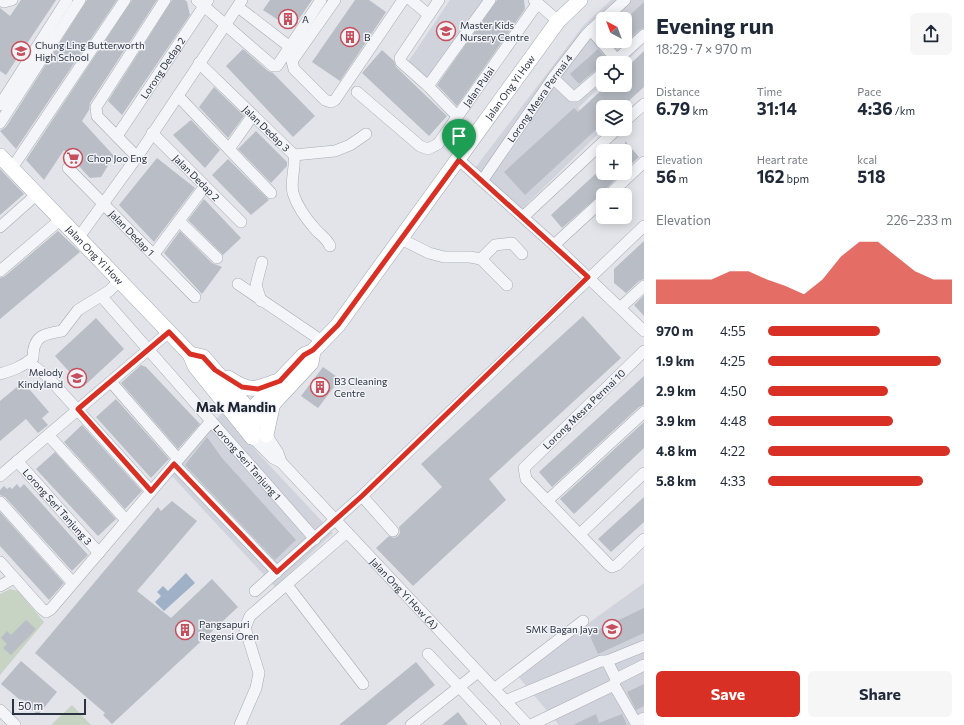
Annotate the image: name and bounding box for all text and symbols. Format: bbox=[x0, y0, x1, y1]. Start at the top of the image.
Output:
building icon: A bbox=[277, 8, 299, 30]
north arrow bbox=[596, 12, 632, 48]
map controls bbox=[596, 12, 632, 224]
text: Evening run bbox=[656, 12, 774, 39]
place label: A bbox=[302, 13, 309, 25]
button: share bbox=[910, 13, 952, 55]
place label: Master Kids Nursery Centre bbox=[460, 19, 529, 43]
school or university icon: Master Kids Nursery Centre bbox=[435, 20, 457, 42]
building icon: B bbox=[339, 26, 361, 48]
place label: B bbox=[364, 31, 371, 43]
street label: Lorong Dedap 2 bbox=[138, 34, 188, 101]
place label: Chung Ling Butterworth High School bbox=[35, 39, 145, 63]
school or university icon: Chung Ling Butterworth High School bbox=[10, 40, 32, 62]
text: 18:29 · 7 × 970 m bbox=[656, 41, 752, 57]
street label: Lorong Mesra Permai 4 bbox=[505, 52, 575, 144]
street label: Jalan Ong Yi How bbox=[482, 53, 537, 122]
button: locate bbox=[596, 56, 632, 92]
street label: Jalan Pulai bbox=[460, 64, 497, 109]
text: Distance bbox=[656, 85, 700, 98]
text: Time bbox=[757, 85, 782, 98]
text: Pace bbox=[857, 85, 881, 98]
text: 6.79 bbox=[656, 98, 690, 119]
text: 31:14 bbox=[757, 98, 797, 119]
text: 4:36 bbox=[857, 98, 893, 119]
button: layers bbox=[596, 100, 632, 136]
street label: Jalan Dedap 3 bbox=[241, 103, 293, 154]
text: km bbox=[690, 104, 708, 117]
text: /km bbox=[893, 104, 915, 117]
pin bbox=[442, 119, 476, 160]
icon: arrive bbox=[448, 125, 470, 147]
button: + bbox=[596, 144, 632, 180]
supermarket icon: Chop Joo Eng bbox=[62, 147, 84, 169]
place label: Chop Joo Eng bbox=[87, 152, 148, 164]
street label: Jalan Dedap 2 bbox=[171, 152, 223, 204]
text: Elevation bbox=[656, 153, 702, 166]
text: Heart rate bbox=[757, 153, 808, 166]
text: kcal bbox=[857, 153, 877, 166]
text: 56 bbox=[656, 166, 676, 187]
text: 162 bbox=[757, 166, 784, 187]
text: 518 bbox=[857, 166, 885, 187]
text: m bbox=[676, 172, 688, 185]
text: bpm bbox=[784, 172, 809, 185]
button: − bbox=[596, 188, 632, 224]
street label: Jalan Dedap 1 bbox=[107, 207, 157, 258]
text: Elevation bbox=[656, 212, 711, 228]
text: 226–233 m bbox=[886, 212, 952, 228]
street label: Jalan Ong Yi How bbox=[64, 223, 126, 287]
text: 970 m bbox=[656, 323, 693, 339]
text: 4:55 bbox=[720, 323, 746, 339]
text: 1.9 km bbox=[656, 353, 694, 369]
text: 4:25 bbox=[720, 353, 746, 369]
place label: Melody Kindyland bbox=[18, 366, 63, 390]
school or university icon: Melody Kindyland bbox=[66, 367, 88, 389]
street label: Lorong Mesra Permai 10 bbox=[540, 367, 628, 451]
place label: B3 Cleaning Centre bbox=[334, 375, 388, 399]
building icon: B3 Cleaning Centre bbox=[309, 376, 331, 398]
text: 2.9 km bbox=[656, 383, 696, 399]
text: 4:50 bbox=[720, 383, 747, 399]
district label: Mak Mandin bbox=[196, 398, 276, 415]
text: 3.9 km bbox=[656, 413, 696, 429]
text: 4:48 bbox=[720, 413, 747, 429]
street label: Lorong Seri Tanjung 1 bbox=[211, 422, 284, 502]
text: 4.8 km bbox=[656, 443, 697, 459]
text: 4:22 bbox=[720, 443, 745, 459]
street label: Lorong Seri Tanjung 3 bbox=[21, 466, 95, 547]
text: 5.8 km bbox=[656, 473, 696, 489]
text: 4:33 bbox=[720, 473, 746, 489]
street label: Jalan Ong Yi How (A) bbox=[368, 555, 441, 632]
place label: Pangsapuri Regensi Oren bbox=[199, 618, 259, 642]
school or university icon: SMK Bagan Jaya bbox=[601, 618, 623, 640]
building icon: Pangsapuri Regensi Oren bbox=[174, 619, 196, 641]
place label: SMK Bagan Jaya bbox=[526, 623, 598, 635]
button: Save bbox=[656, 671, 800, 717]
button: Share bbox=[808, 671, 952, 717]
scale bar bbox=[12, 697, 86, 716]
text: 50 m bbox=[18, 699, 43, 712]

